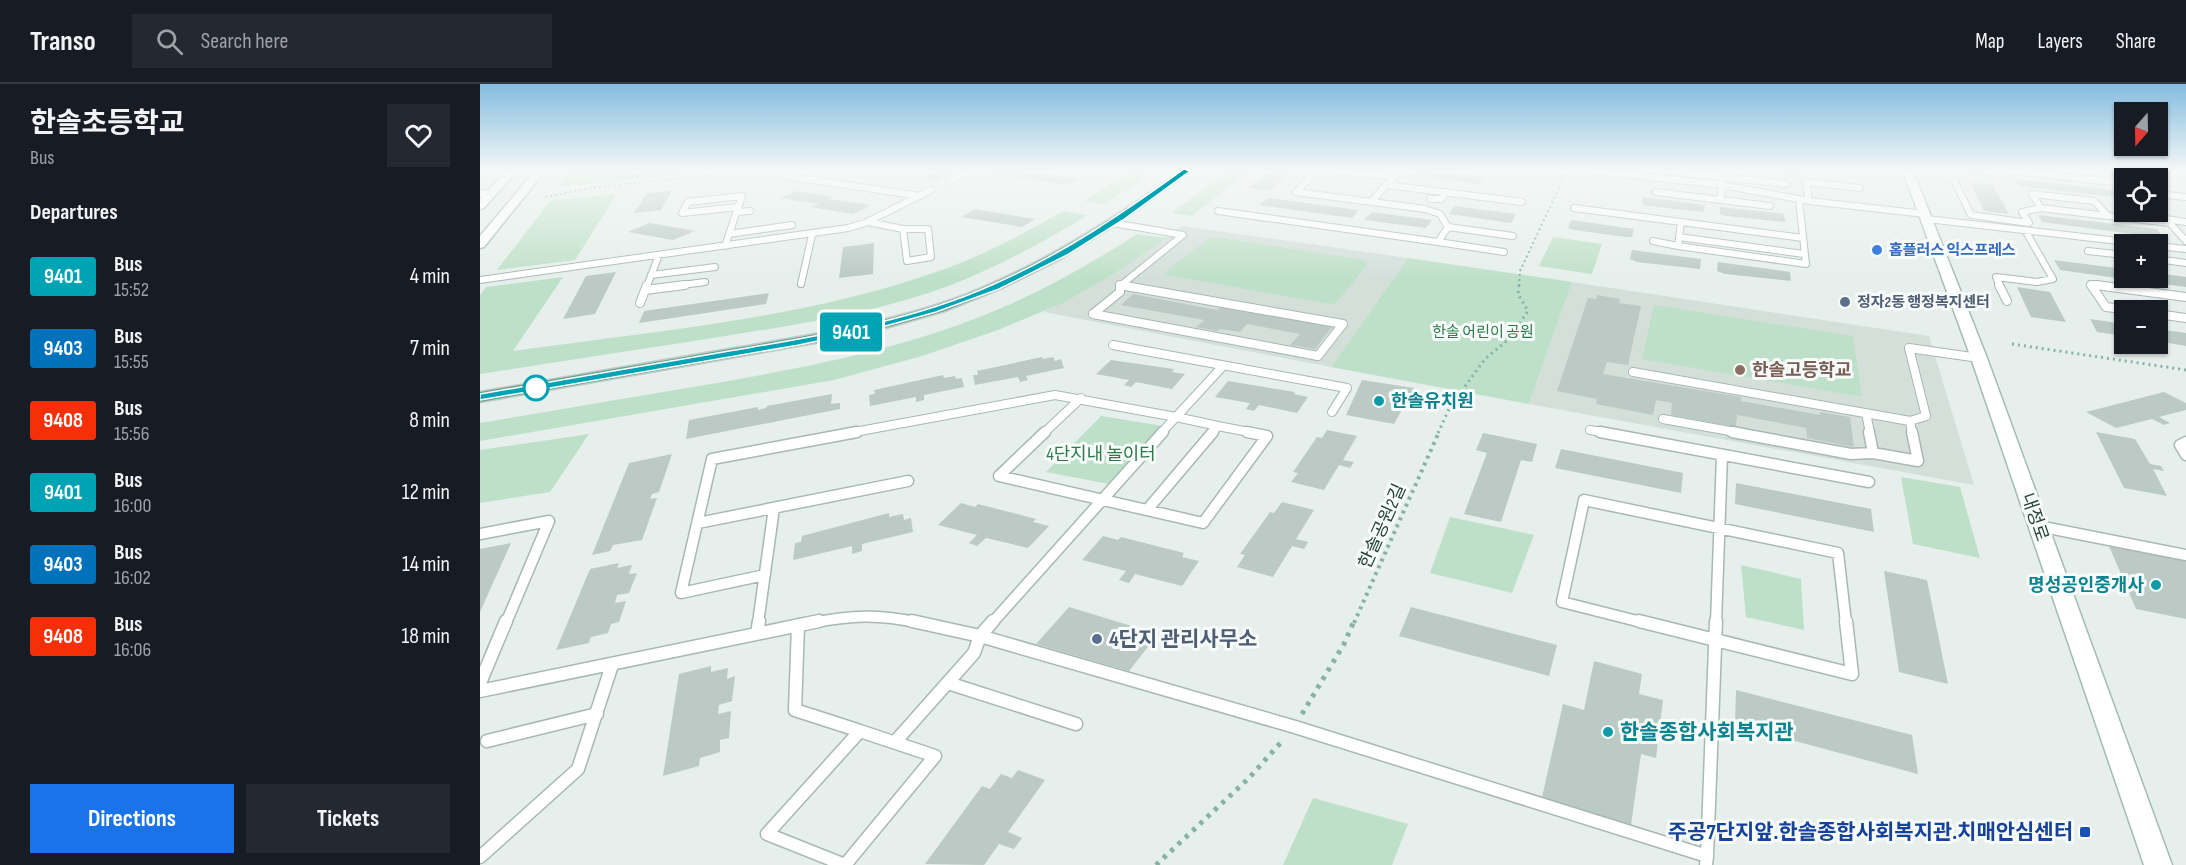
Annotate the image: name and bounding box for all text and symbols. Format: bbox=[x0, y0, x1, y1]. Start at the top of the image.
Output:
search box bbox=[132, 14, 552, 68]
text: Transo bbox=[30, 25, 96, 58]
icon: search bbox=[153, 25, 186, 58]
text: Search here bbox=[201, 28, 288, 55]
text: Map bbox=[1975, 29, 2004, 54]
text: Layers bbox=[2037, 29, 2083, 54]
text: Share bbox=[2116, 29, 2156, 54]
north arrow bbox=[2114, 102, 2168, 156]
map controls bbox=[2114, 102, 2168, 354]
button: heart bbox=[387, 104, 450, 167]
text: 한솔초등학교 bbox=[30, 107, 185, 140]
text: Bus bbox=[30, 146, 54, 170]
button: locate bbox=[2114, 168, 2168, 222]
text: Departures bbox=[30, 199, 118, 226]
button: + bbox=[2114, 234, 2168, 288]
place label: 홈플러스 익스프레스 bbox=[1889, 241, 2016, 260]
marker: 홈플러스 익스프레스 bbox=[1870, 243, 1884, 257]
text: Bus bbox=[114, 251, 143, 278]
text: 4 min bbox=[410, 263, 450, 290]
text: 9401 bbox=[44, 264, 82, 289]
text: 15:52 bbox=[114, 278, 149, 302]
place label: 정자2동 행정복지센터 bbox=[1857, 293, 1990, 312]
marker: 정자2동 행정복지센터 bbox=[1838, 295, 1852, 309]
button: − bbox=[2114, 300, 2168, 354]
line badge: 9401 bbox=[809, 312, 893, 352]
text: 9401 bbox=[832, 320, 870, 345]
text: Bus bbox=[114, 323, 143, 350]
park label: 한솔 어린이 공원 bbox=[1432, 323, 1534, 342]
text: 7 min bbox=[410, 335, 450, 362]
text: 9403 bbox=[43, 336, 83, 361]
text: 15:55 bbox=[114, 350, 149, 374]
place label: 한솔고등학교 bbox=[1752, 360, 1851, 381]
marker: 한솔고등학교 bbox=[1733, 363, 1747, 377]
unlabelled marker bbox=[523, 375, 549, 401]
place label: 한솔유치원 bbox=[1391, 391, 1474, 412]
marker: 한솔유치원 bbox=[1372, 394, 1386, 408]
text: Bus bbox=[114, 395, 143, 422]
text: 8 min bbox=[409, 407, 450, 434]
text: 9408 bbox=[43, 408, 83, 433]
text: 15:56 bbox=[114, 422, 150, 446]
park label: 4단지내 놀이터 bbox=[1046, 444, 1156, 465]
text: Bus bbox=[114, 467, 143, 494]
text: 12 min bbox=[402, 479, 450, 506]
text: 9401 bbox=[44, 480, 82, 505]
street label: 한솔공원2길 bbox=[1355, 481, 1410, 572]
street label: 내정로 bbox=[2017, 490, 2053, 544]
text: 16:00 bbox=[114, 494, 151, 518]
text: Bus bbox=[114, 539, 143, 566]
text: 14 min bbox=[402, 551, 450, 578]
text: 9403 bbox=[43, 552, 83, 577]
text: 16:02 bbox=[114, 566, 151, 590]
place label: 명성공인중개사 bbox=[2028, 575, 2144, 596]
marker: 명성공인중개사 bbox=[2149, 578, 2163, 592]
text: Bus bbox=[114, 611, 143, 638]
text: 18 min bbox=[402, 623, 450, 650]
text: 9408 bbox=[43, 624, 83, 649]
place label: 4단지 관리사무소 bbox=[1109, 627, 1257, 652]
marker: 4단지 관리사무소 bbox=[1090, 632, 1104, 646]
text: 16:06 bbox=[114, 638, 151, 662]
place label: 한솔종합사회복지관 bbox=[1620, 720, 1794, 745]
marker: 한솔종합사회복지관 bbox=[1601, 725, 1615, 739]
button: Directions bbox=[30, 784, 234, 853]
button: Tickets bbox=[246, 784, 450, 853]
place label: 주공7단지앞.한솔종합사회복지관.치매안심센터 bbox=[1668, 820, 2073, 845]
marker: 주공7단지앞.한솔종합사회복지관.치매안심센터 bbox=[2078, 825, 2092, 839]

